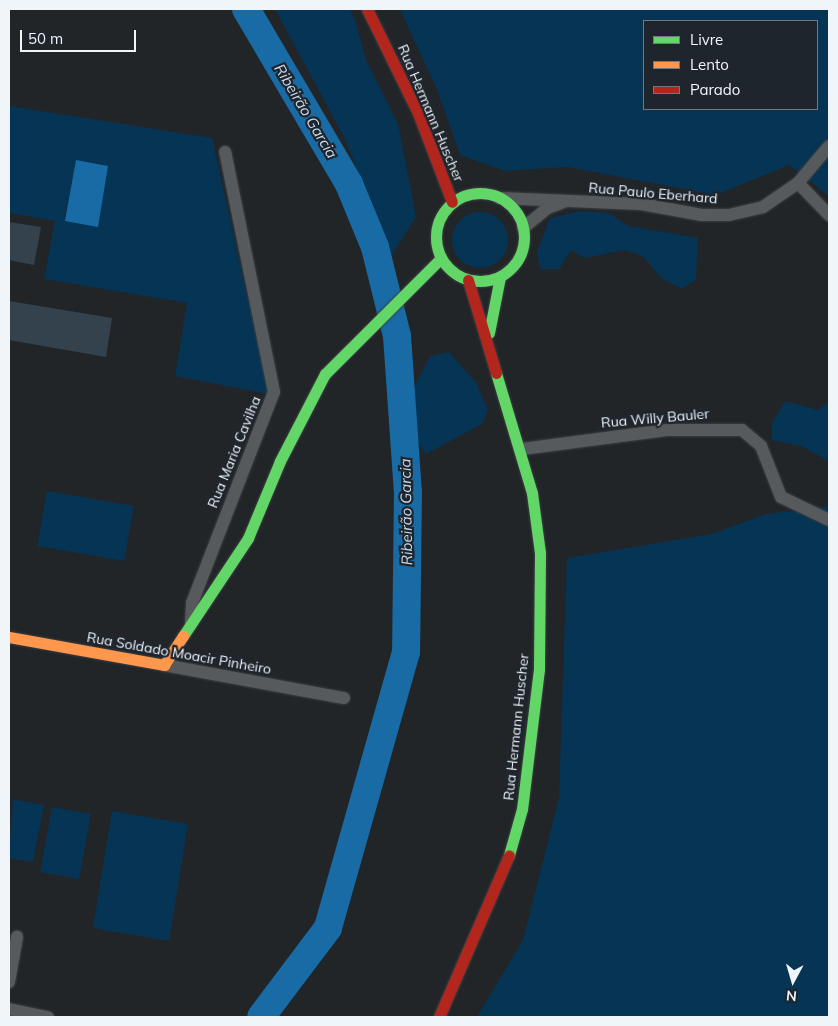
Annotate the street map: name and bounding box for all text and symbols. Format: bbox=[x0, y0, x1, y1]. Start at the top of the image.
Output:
scale bar bbox=[22, 20, 139, 52]
legend bbox=[643, 20, 818, 110]
text: 50 m bbox=[28, 29, 63, 48]
text: Livre bbox=[690, 30, 723, 49]
street label: Rua Hermann Huscher bbox=[394, 42, 468, 184]
text: Lento bbox=[690, 55, 729, 74]
water label: Ribeirão Garcia bbox=[271, 61, 341, 161]
text: Parado bbox=[690, 80, 740, 99]
street label: Rua Paulo Eberhard bbox=[588, 179, 718, 207]
street label: Rua Maria Cavilha bbox=[204, 394, 264, 510]
street label: Rua Willy Bauler bbox=[600, 405, 710, 431]
water label: Ribeirão Garcia bbox=[396, 458, 416, 566]
street label: Rua Soldado Moacir Pinheiro bbox=[86, 628, 272, 678]
street label: Rua Hermann Huscher bbox=[500, 653, 532, 801]
north arrow bbox=[768, 956, 818, 1006]
text: N bbox=[785, 986, 798, 1005]

